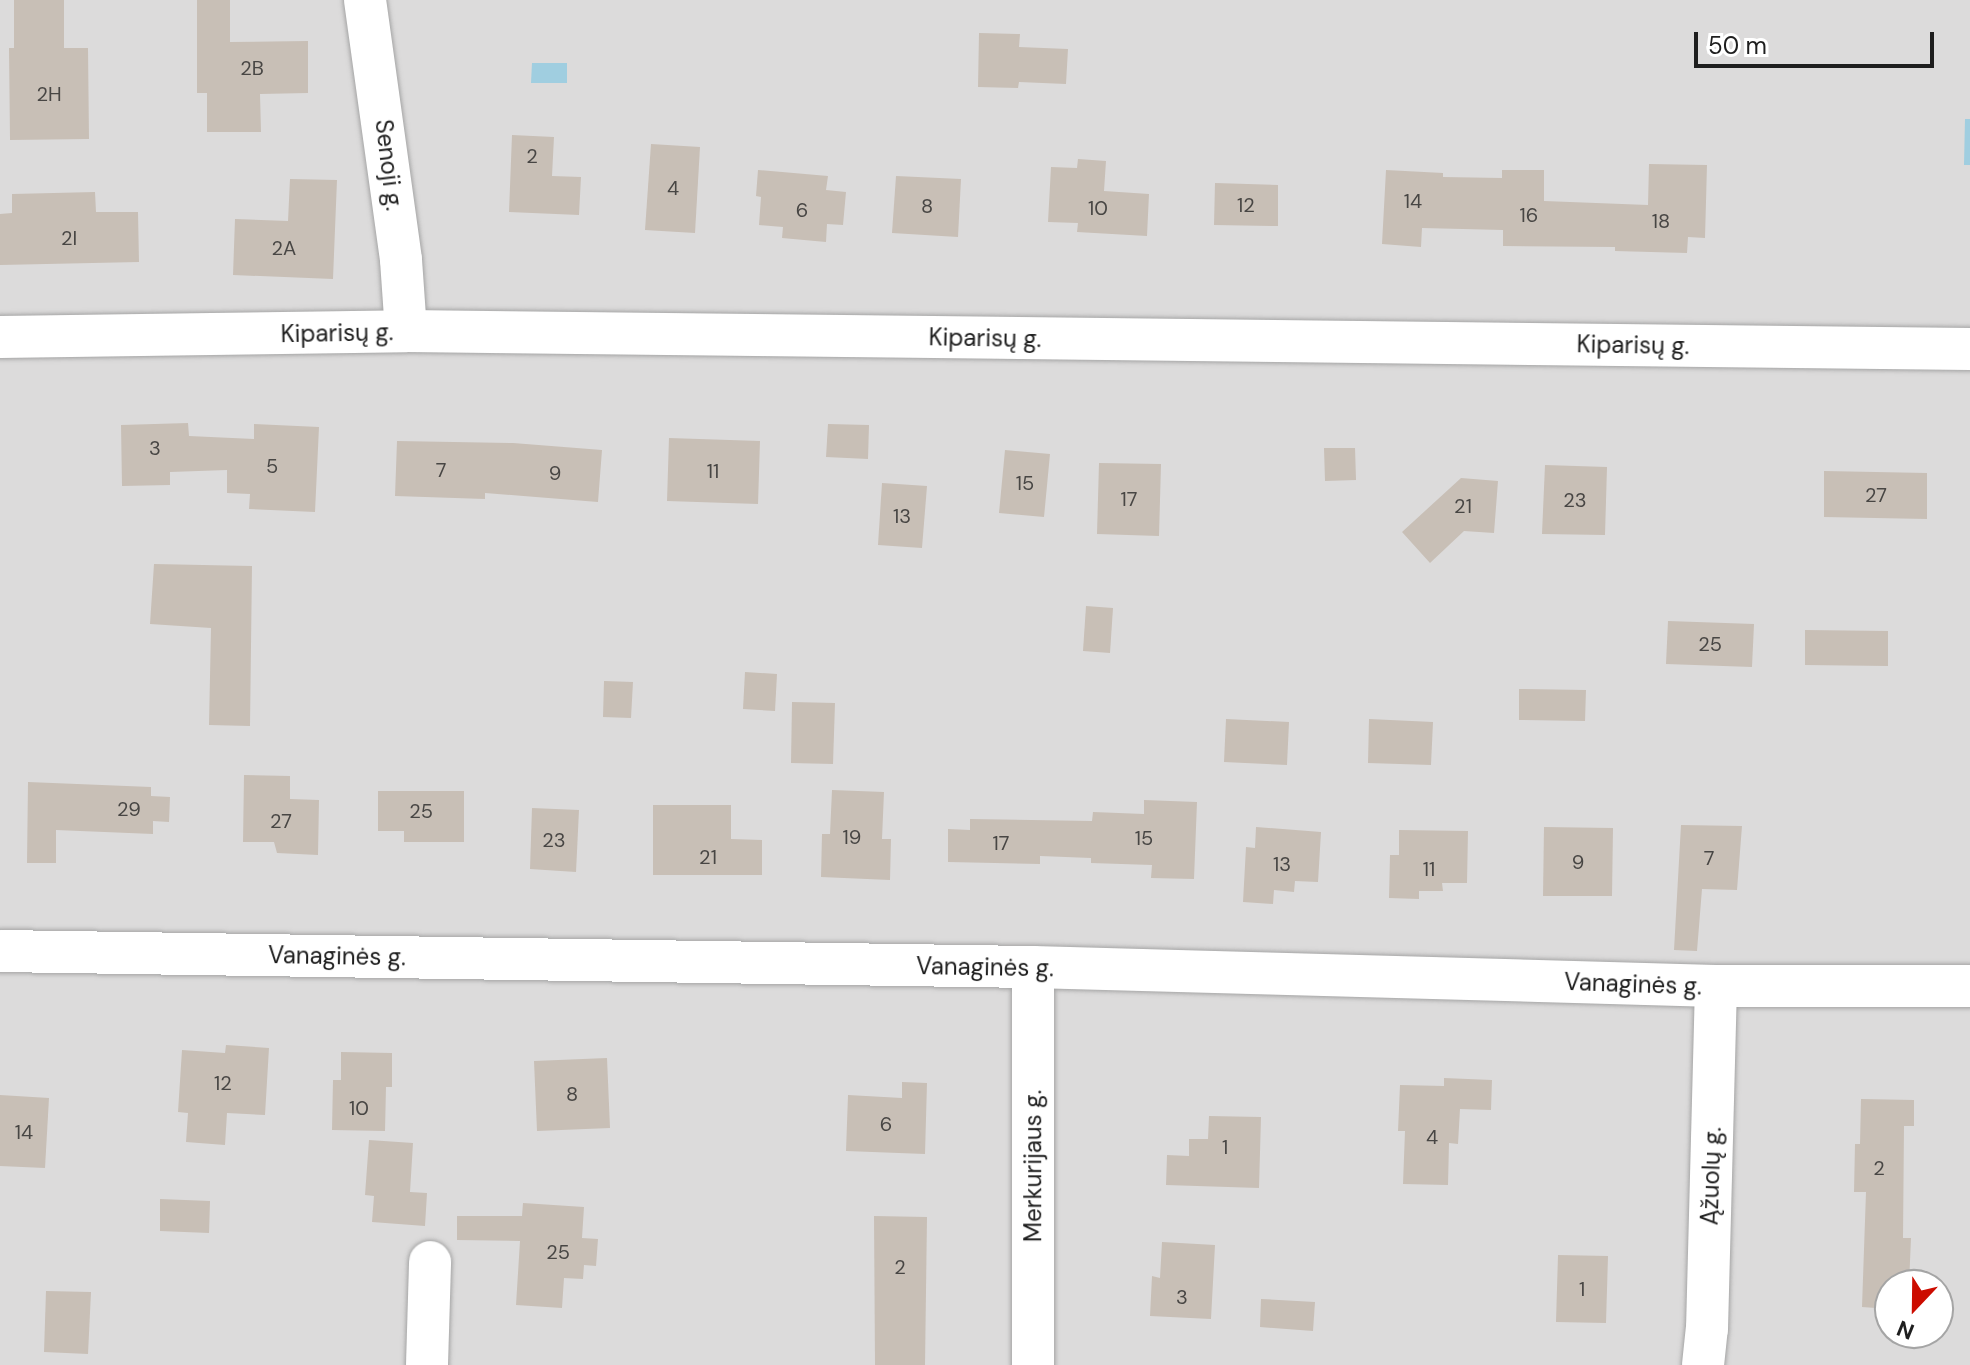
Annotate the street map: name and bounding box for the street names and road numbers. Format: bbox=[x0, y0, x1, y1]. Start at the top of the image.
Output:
street label: Senoji g. bbox=[369, 118, 409, 212]
street label: Kiparisų g. bbox=[280, 318, 394, 348]
street label: Kiparisų g. bbox=[928, 323, 1042, 353]
street label: Kiparisų g. bbox=[1576, 330, 1690, 360]
street label: Vanaginės g. bbox=[268, 940, 406, 972]
street label: Vanaginės g. bbox=[916, 951, 1054, 983]
street label: Vanaginės g. bbox=[1564, 967, 1702, 1001]
street label: Merkurijaus g. bbox=[1019, 1090, 1047, 1242]
street label: Ąžuolų g. bbox=[1695, 1126, 1727, 1226]

